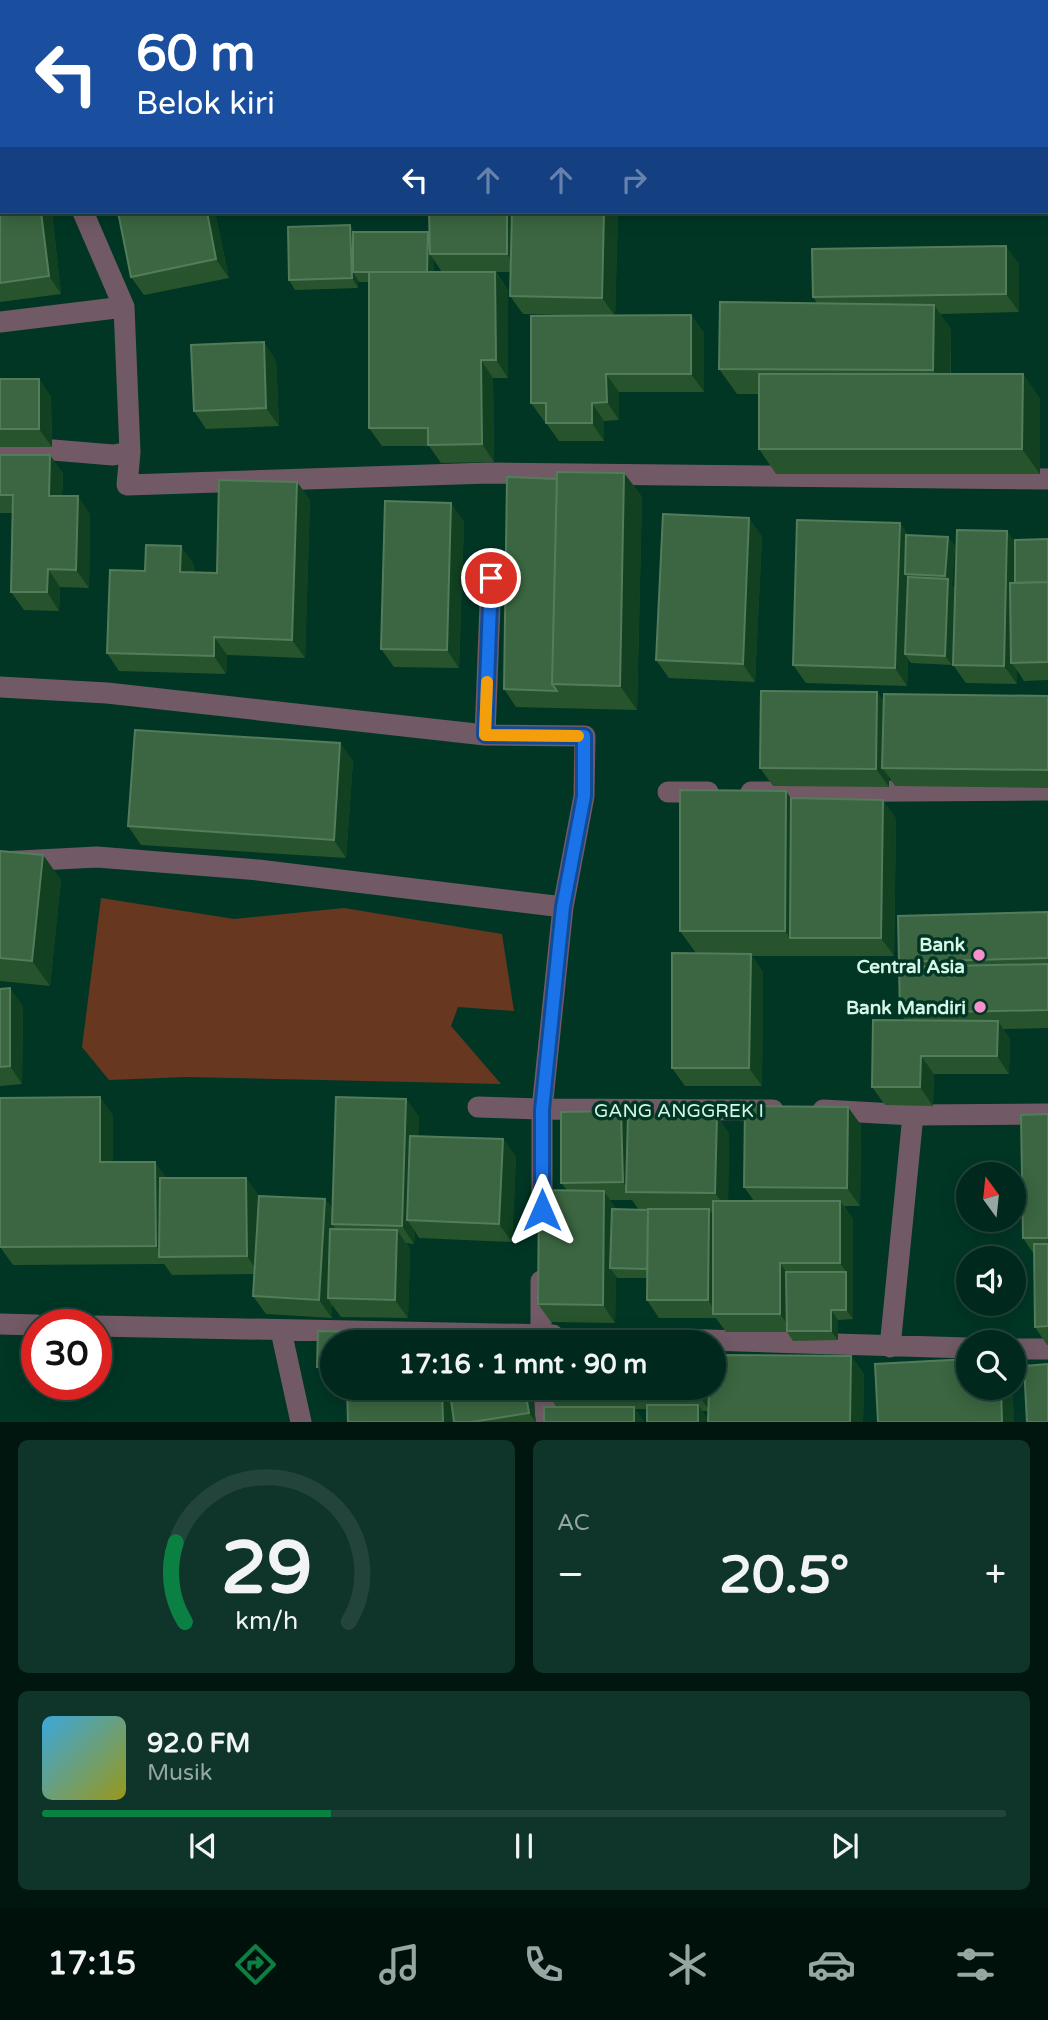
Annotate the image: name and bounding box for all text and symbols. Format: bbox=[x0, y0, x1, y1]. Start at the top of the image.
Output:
text: 60 m bbox=[136, 25, 255, 84]
icon: left bbox=[21, 28, 112, 119]
text: Belok kiri bbox=[136, 85, 275, 123]
icon: left bbox=[396, 161, 434, 199]
icon: ahead bbox=[469, 161, 507, 199]
icon: ahead bbox=[542, 161, 580, 199]
icon: right bbox=[615, 161, 653, 199]
pin bbox=[461, 548, 521, 608]
icon: arrive bbox=[472, 559, 510, 597]
place label: Bank Central Asia bbox=[856, 934, 966, 978]
marker: Bank Central Asia bbox=[971, 947, 987, 963]
place label: Bank Mandiri bbox=[846, 997, 966, 1019]
marker: Bank Mandiri bbox=[972, 999, 988, 1015]
street label: GANG ANGGREK I bbox=[594, 1100, 764, 1122]
north arrow bbox=[956, 1162, 1026, 1232]
map controls bbox=[956, 1162, 1026, 1400]
position arrow bbox=[505, 1173, 579, 1247]
button: sound bbox=[956, 1246, 1026, 1316]
speed limit sign: 30 bbox=[21, 1309, 112, 1400]
button: search bbox=[956, 1330, 1026, 1400]
text: 17:16 · 1 mnt · 90 m bbox=[399, 1349, 647, 1380]
text: AC bbox=[557, 1509, 590, 1537]
text: 29 bbox=[221, 1526, 312, 1614]
text: 20.5° bbox=[719, 1544, 849, 1607]
text: − bbox=[557, 1552, 584, 1598]
text: + bbox=[985, 1552, 1006, 1598]
text: km/h bbox=[235, 1606, 298, 1636]
text: 92.0 FM bbox=[147, 1728, 250, 1759]
text: Musik bbox=[147, 1759, 212, 1787]
icon: previous bbox=[184, 1827, 222, 1865]
icon: pause bbox=[505, 1827, 543, 1865]
icon: next bbox=[826, 1827, 864, 1865]
icon: directions bbox=[231, 1940, 280, 1989]
icon: music bbox=[375, 1940, 424, 1989]
icon: phone bbox=[519, 1940, 568, 1989]
icon: climate bbox=[663, 1940, 712, 1989]
icon: car bbox=[807, 1940, 856, 1989]
icon: filters bbox=[951, 1940, 1000, 1989]
text: 17:15 bbox=[48, 1945, 136, 1983]

